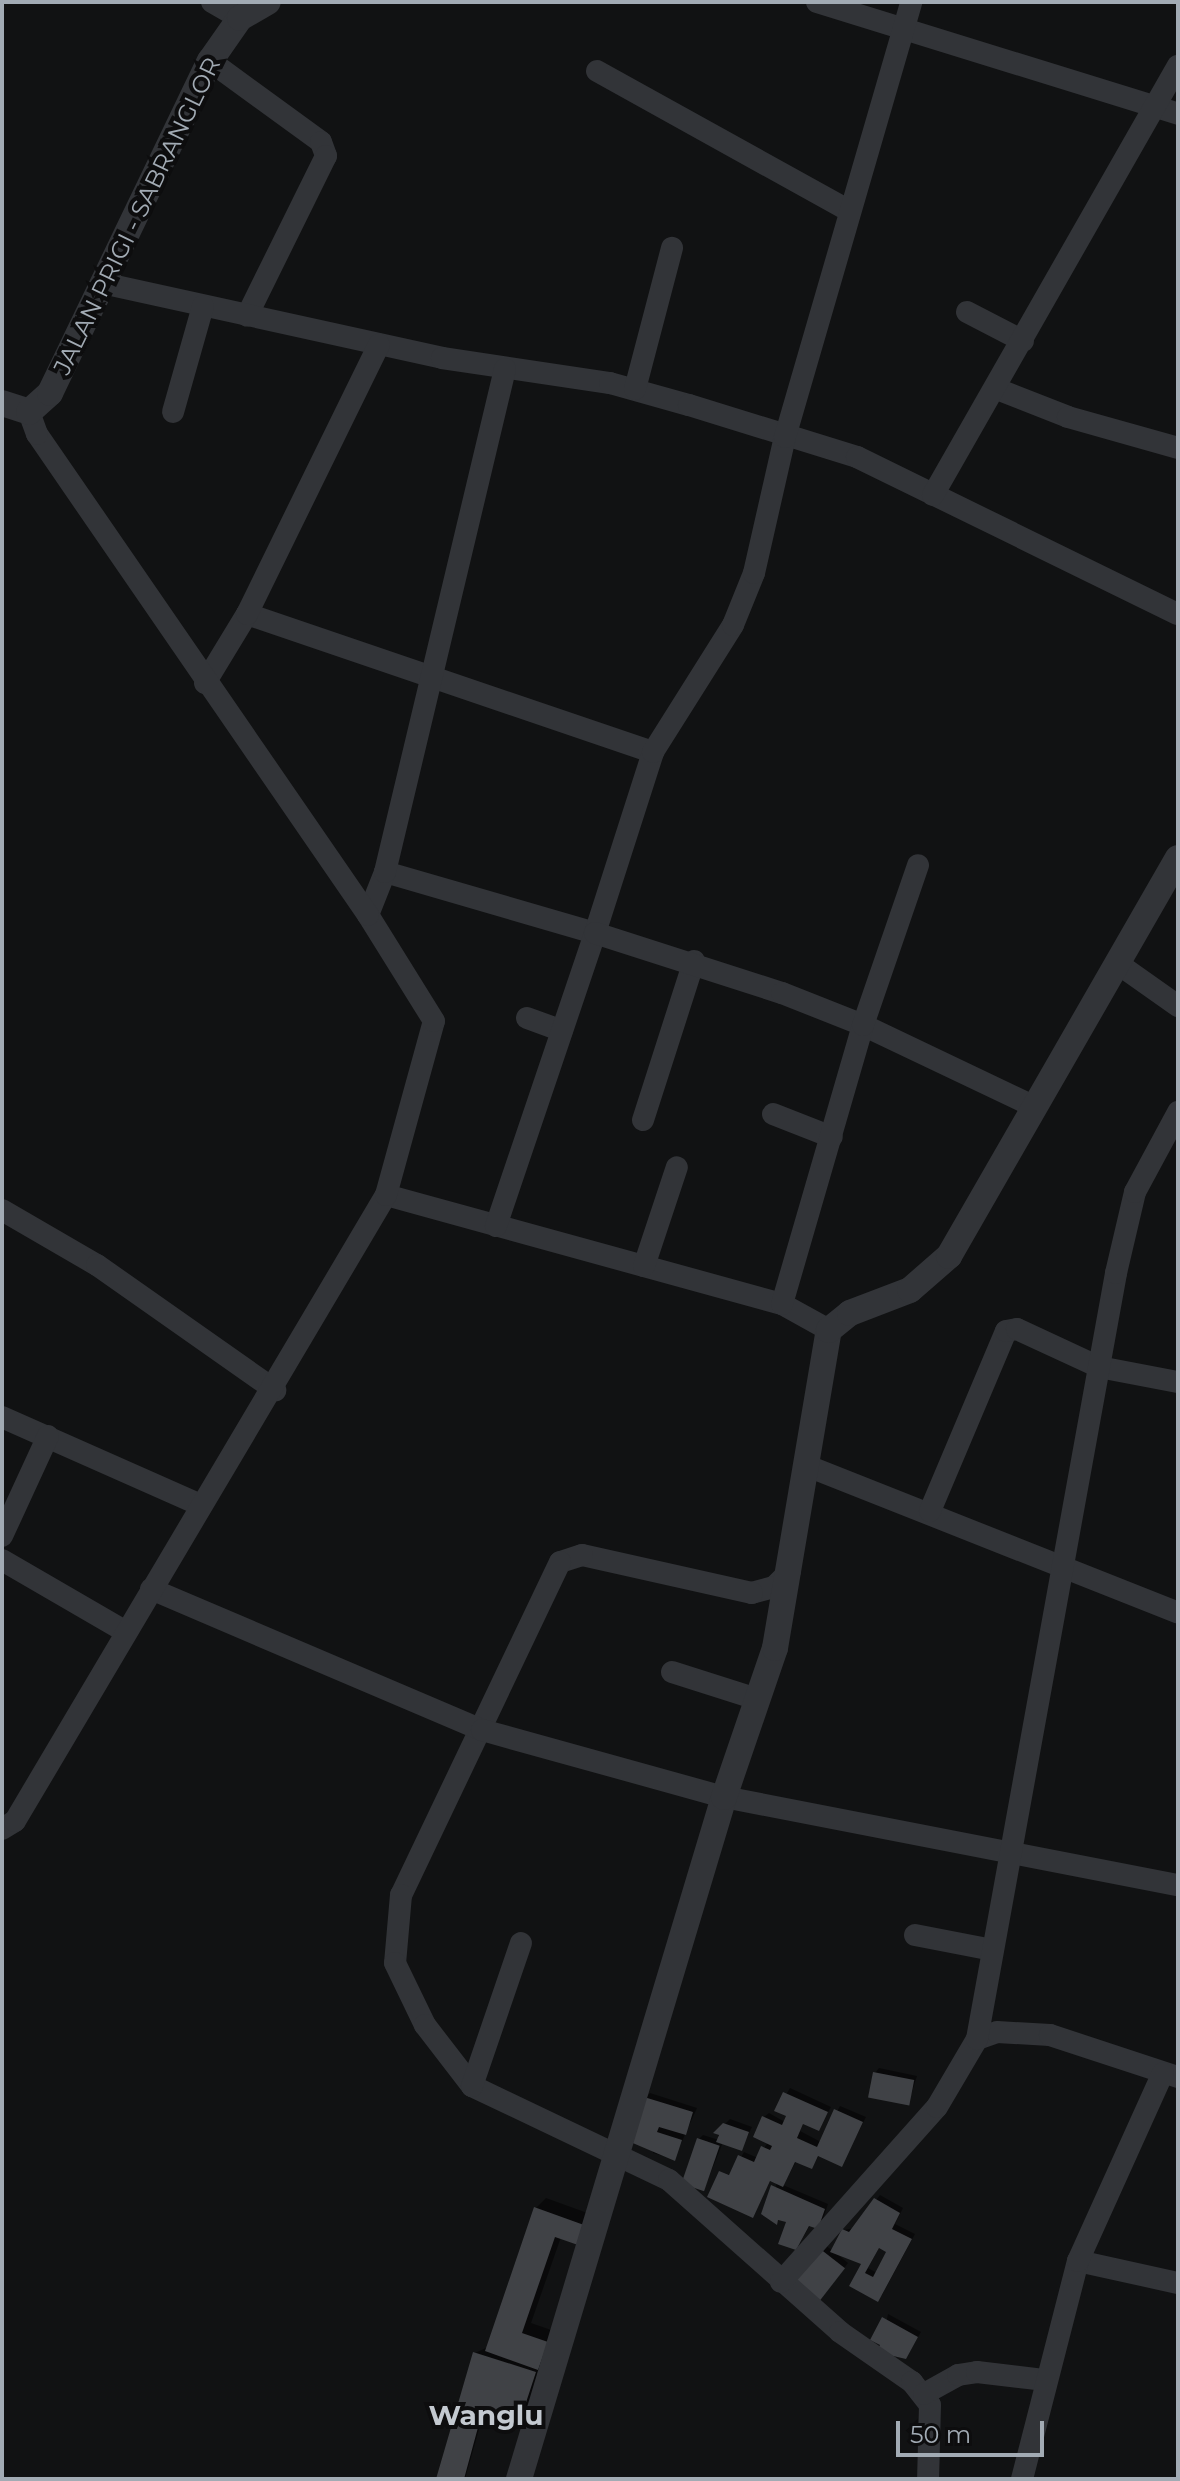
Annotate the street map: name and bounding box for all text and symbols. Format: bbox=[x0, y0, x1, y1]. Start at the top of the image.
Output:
street label: JALAN PRIGI - SABRANGLOR bbox=[48, 53, 226, 379]
district label: Wanglu bbox=[428, 2398, 544, 2432]
scale bar bbox=[900, 2405, 1048, 2455]
text: 50 m bbox=[910, 2420, 971, 2449]

